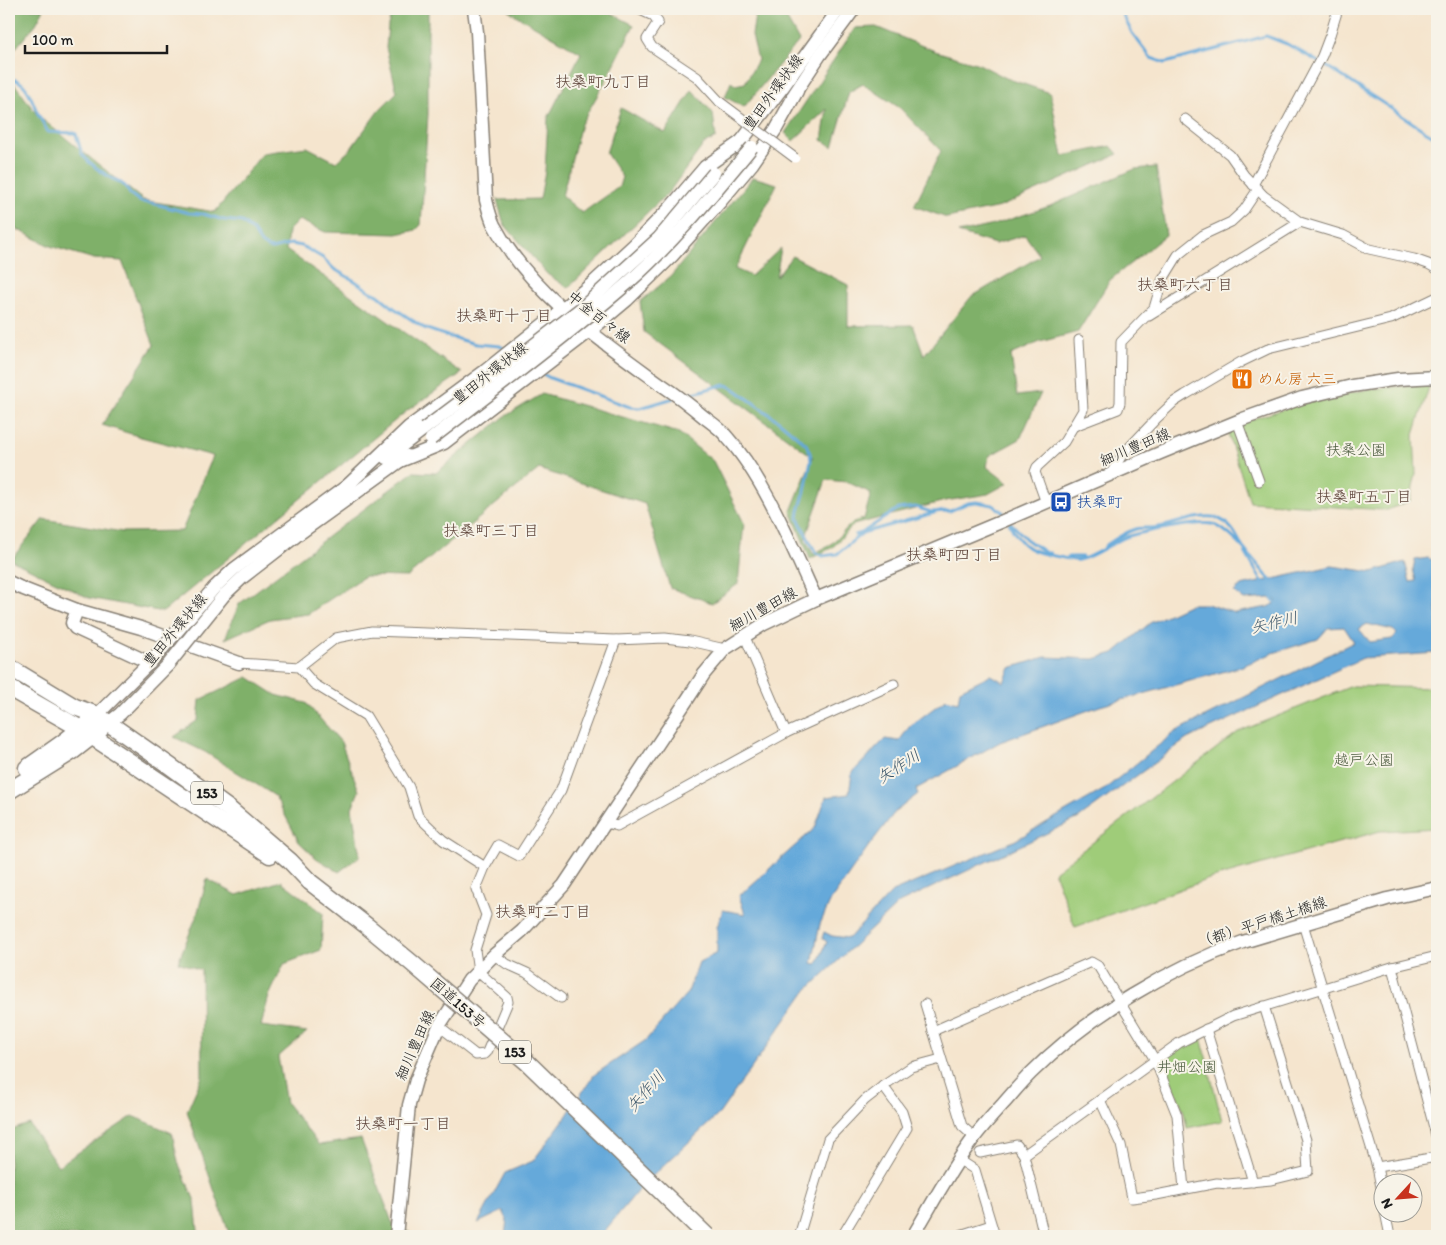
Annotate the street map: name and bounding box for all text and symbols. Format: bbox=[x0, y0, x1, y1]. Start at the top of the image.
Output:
scale bar bbox=[25, 22, 168, 54]
text: 100 m bbox=[32, 31, 74, 49]
street label: 豊田外環状線 bbox=[739, 50, 807, 134]
district label: 扶桑町九丁目 bbox=[555, 72, 651, 91]
district label: 扶桑町六丁目 bbox=[1137, 275, 1233, 294]
street label: 中金百々線 bbox=[564, 287, 634, 347]
district label: 扶桑町十丁目 bbox=[456, 306, 552, 325]
street label: 豊田外環状線 bbox=[449, 338, 531, 408]
restaurant icon: めん房 六三 bbox=[1230, 367, 1254, 391]
place label: めん房 六三 bbox=[1258, 370, 1336, 388]
street label: 細川豊田線 bbox=[1097, 424, 1173, 470]
park label: 扶桑公園 bbox=[1326, 441, 1386, 459]
district label: 扶桑町五丁目 bbox=[1316, 487, 1412, 506]
bus stop icon: 扶桑町 bbox=[1049, 490, 1073, 514]
place label: 扶桑町 bbox=[1077, 493, 1123, 511]
district label: 扶桑町三丁目 bbox=[443, 521, 539, 540]
district label: 扶桑町四丁目 bbox=[906, 545, 1002, 564]
street label: 細川豊田線 bbox=[726, 583, 800, 635]
street label: 豊田外環状線 bbox=[139, 590, 211, 670]
water label: 矢作川 bbox=[1249, 608, 1300, 637]
water label: 矢作川 bbox=[873, 745, 924, 787]
park label: 越戸公園 bbox=[1334, 751, 1394, 769]
road number: 153 bbox=[191, 781, 223, 804]
street label: （都）平戸橋土橋線 bbox=[1195, 893, 1329, 951]
district label: 扶桑町二丁目 bbox=[495, 902, 591, 921]
street label: 国道153号 bbox=[426, 974, 490, 1032]
street label: 細川豊田線 bbox=[392, 1007, 438, 1083]
road number: 153 bbox=[499, 1040, 531, 1064]
park label: 井畑公園 bbox=[1157, 1058, 1217, 1076]
water label: 矢作川 bbox=[622, 1067, 668, 1116]
district label: 扶桑町一丁目 bbox=[355, 1114, 451, 1133]
north arrow bbox=[1374, 1172, 1424, 1222]
text: N bbox=[1377, 1196, 1396, 1211]

